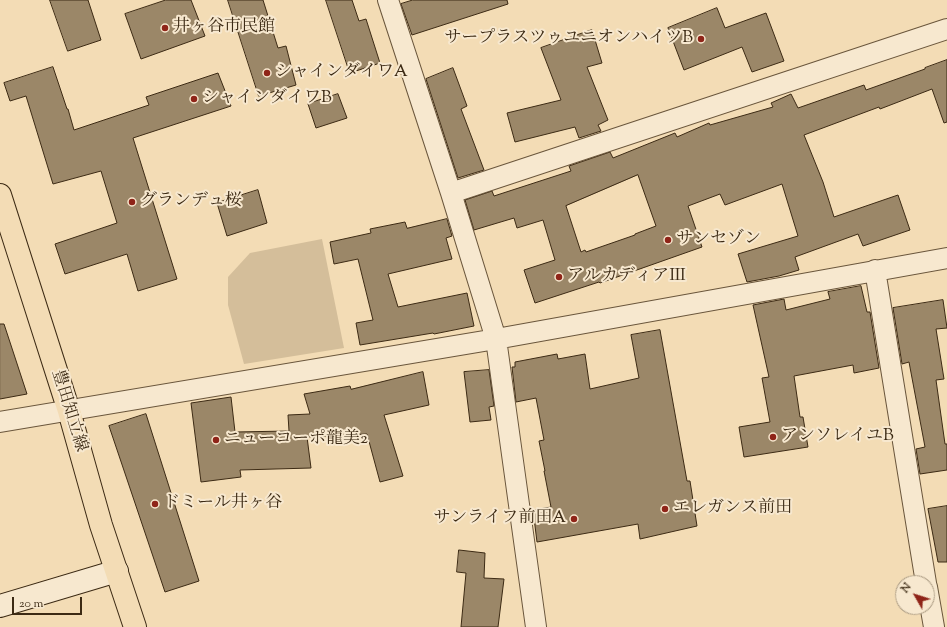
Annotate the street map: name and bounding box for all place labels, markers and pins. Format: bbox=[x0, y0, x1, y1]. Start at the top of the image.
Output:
place label: 井ヶ谷市民館 bbox=[173, 18, 275, 38]
marker: 井ヶ谷市民館 bbox=[160, 23, 170, 33]
place label: サープラスツゥユニオンハイツB bbox=[444, 29, 693, 49]
marker: サープラスツゥユニオンハイツB bbox=[696, 34, 706, 44]
place label: シャインダイワA bbox=[275, 63, 408, 83]
marker: シャインダイワA bbox=[262, 68, 272, 78]
place label: シャインダイワB bbox=[202, 89, 332, 109]
marker: シャインダイワB bbox=[189, 94, 199, 104]
place label: グランデュ桜 bbox=[140, 192, 242, 212]
marker: グランデュ桜 bbox=[127, 197, 137, 207]
place label: サンセゾン bbox=[676, 230, 761, 250]
marker: サンセゾン bbox=[663, 235, 673, 245]
place label: アルカディアⅢ bbox=[567, 267, 686, 287]
marker: アルカディアⅢ bbox=[554, 272, 564, 282]
place label: アンソレイユB bbox=[781, 427, 894, 447]
place label: ニューコーポ龍美2 bbox=[224, 430, 368, 450]
marker: アンソレイユB bbox=[768, 432, 778, 442]
marker: ニューコーポ龍美2 bbox=[211, 435, 221, 445]
place label: ドミール井ヶ谷 bbox=[163, 494, 282, 514]
marker: ドミール井ヶ谷 bbox=[150, 499, 160, 509]
place label: エレガンス前田 bbox=[673, 499, 792, 519]
marker: エレガンス前田 bbox=[660, 504, 670, 514]
place label: サンライフ前田A bbox=[433, 509, 566, 529]
marker: サンライフ前田A bbox=[569, 514, 579, 524]

